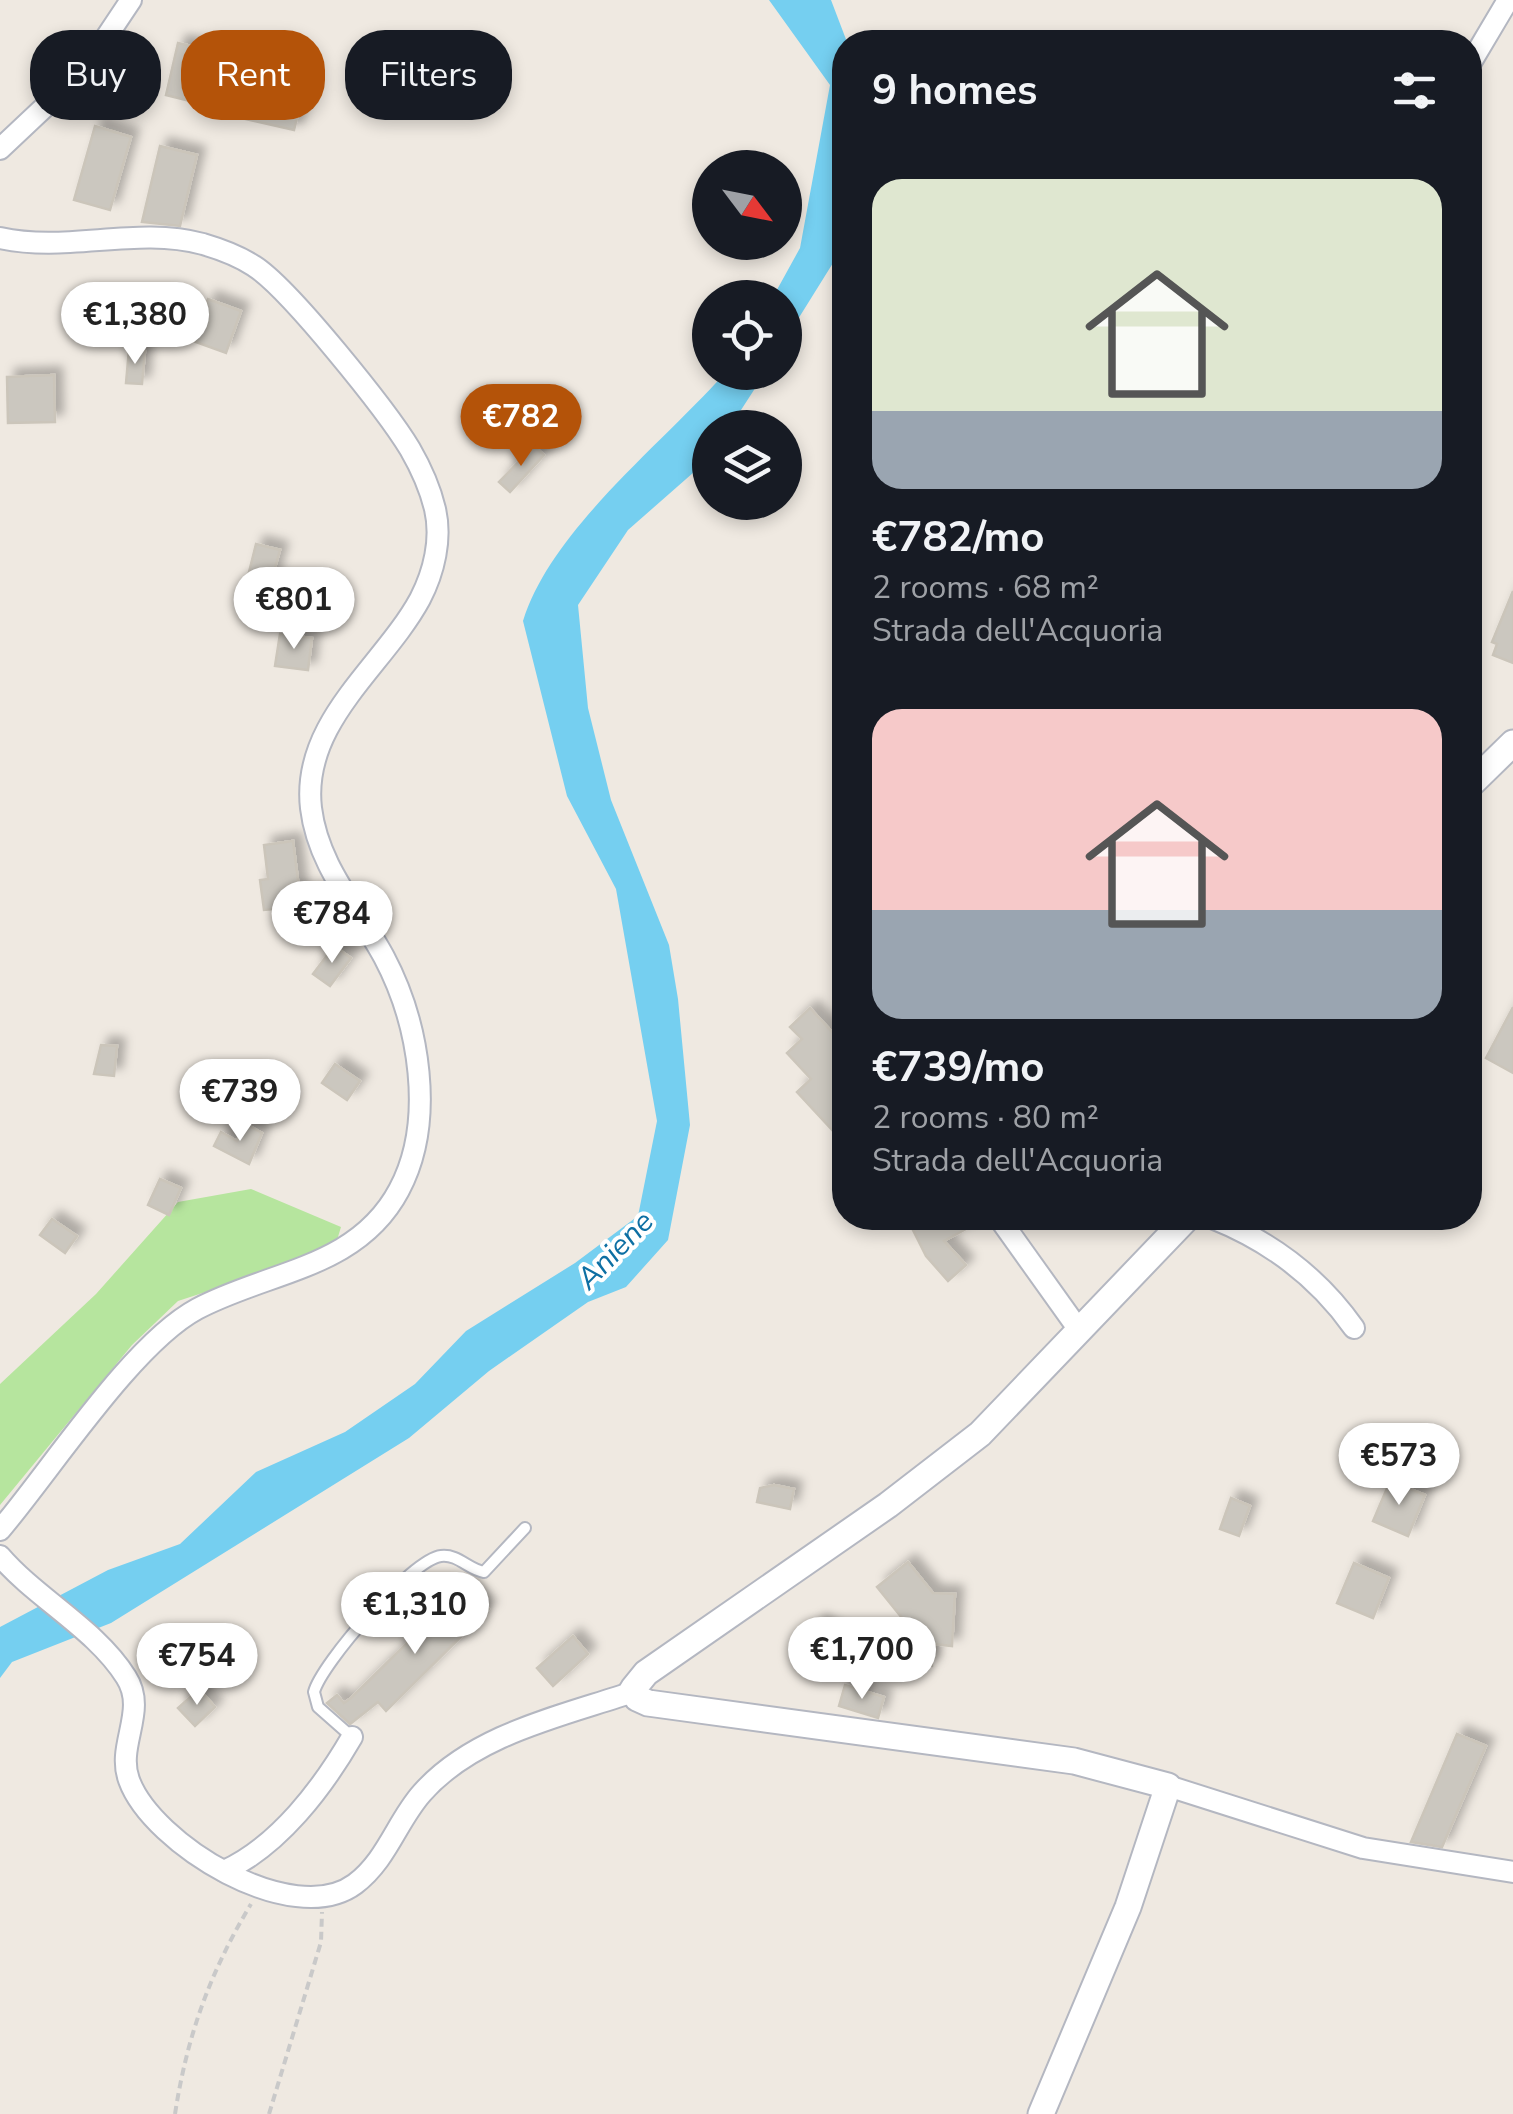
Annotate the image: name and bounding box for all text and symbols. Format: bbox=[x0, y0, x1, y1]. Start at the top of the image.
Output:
chip: Buy bbox=[30, 30, 161, 120]
chip: Rent bbox=[181, 30, 325, 120]
chip: Filters bbox=[345, 30, 512, 120]
text: 9 homes bbox=[872, 62, 1037, 119]
icon: filters bbox=[1387, 63, 1442, 118]
north arrow bbox=[692, 150, 802, 260]
map controls bbox=[692, 150, 802, 520]
icon: home bbox=[1067, 244, 1247, 424]
button: locate bbox=[692, 280, 802, 390]
pin: €1,380 bbox=[54, 282, 216, 367]
text: €1,380 bbox=[83, 293, 187, 336]
pin: €782 bbox=[462, 384, 580, 469]
text: €782 bbox=[483, 395, 559, 438]
button: layers bbox=[692, 410, 802, 520]
text: €782/mo bbox=[872, 509, 1044, 566]
text: 2 rooms · 68 m² bbox=[872, 566, 1099, 609]
pin: €801 bbox=[235, 567, 353, 652]
text: €801 bbox=[256, 578, 332, 621]
text: Strada dell'Acquoria bbox=[872, 609, 1163, 652]
icon: home bbox=[1067, 774, 1247, 954]
pin: €784 bbox=[273, 881, 391, 966]
text: €784 bbox=[294, 892, 370, 935]
text: €739/mo bbox=[872, 1039, 1044, 1096]
pin: €739 bbox=[181, 1059, 299, 1144]
text: €739 bbox=[202, 1070, 278, 1113]
text: 2 rooms · 80 m² bbox=[872, 1096, 1099, 1139]
text: Strada dell'Acquoria bbox=[872, 1139, 1163, 1182]
water label: Aniene bbox=[567, 1202, 663, 1299]
pin: €573 bbox=[1340, 1423, 1458, 1508]
text: €573 bbox=[1361, 1434, 1437, 1477]
pin: €1,310 bbox=[334, 1572, 496, 1657]
text: €1,310 bbox=[363, 1583, 467, 1626]
pin: €1,700 bbox=[781, 1617, 943, 1702]
pin: €754 bbox=[138, 1623, 256, 1708]
text: €1,700 bbox=[810, 1628, 914, 1671]
text: €754 bbox=[159, 1634, 235, 1677]

